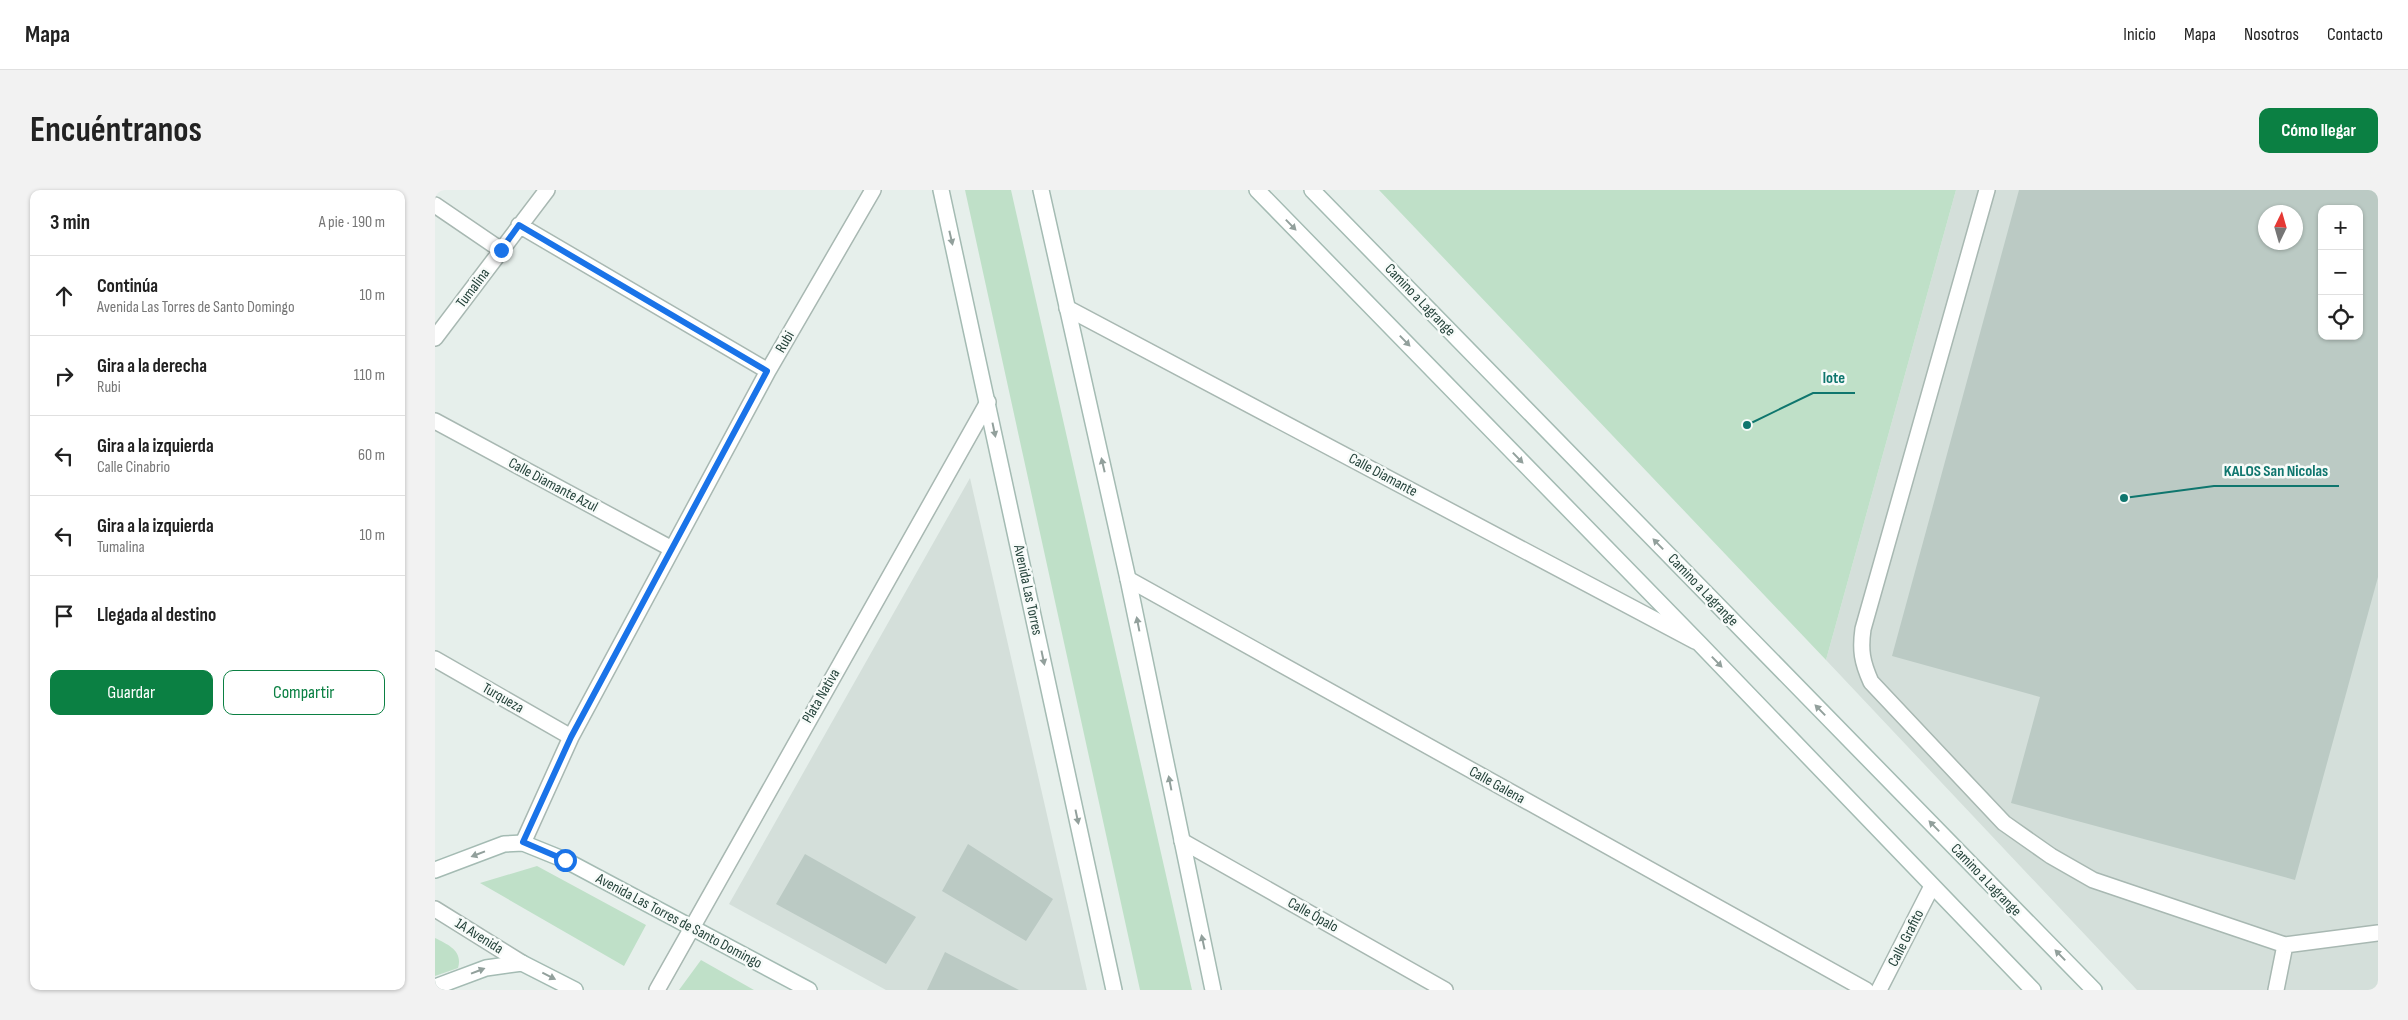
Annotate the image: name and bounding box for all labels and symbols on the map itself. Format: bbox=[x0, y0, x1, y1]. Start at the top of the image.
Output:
north arrow bbox=[2258, 205, 2303, 250]
one-way arrow bbox=[1285, 219, 1297, 231]
one-way arrow bbox=[947, 230, 955, 245]
route end bbox=[490, 239, 513, 262]
street label: Camino a Lagrange bbox=[1381, 260, 1459, 340]
street label: Tumalina bbox=[452, 264, 494, 312]
street label: Rubi bbox=[771, 327, 799, 356]
one-way arrow bbox=[1399, 335, 1411, 347]
callout: lote bbox=[1813, 362, 1855, 393]
text: lote bbox=[1823, 369, 1845, 388]
one-way arrow bbox=[990, 423, 998, 438]
street label: Calle Diamante bbox=[1345, 449, 1421, 501]
one-way arrow bbox=[1512, 451, 1524, 463]
street label: Calle Diamante Azul bbox=[505, 453, 601, 517]
callout: KALOS San Nicolas bbox=[2214, 455, 2339, 486]
one-way arrow bbox=[1099, 458, 1107, 473]
text: KALOS San Nicolas bbox=[2224, 462, 2328, 481]
one-way arrow bbox=[1652, 538, 1664, 550]
street label: Avenida Las Torres bbox=[1009, 542, 1047, 637]
street label: Camino a Lagrange bbox=[1664, 550, 1742, 630]
one-way arrow bbox=[1133, 616, 1141, 632]
one-way arrow bbox=[1039, 650, 1047, 665]
one-way arrow bbox=[1711, 655, 1723, 667]
street label: Plata Nativa bbox=[798, 665, 844, 727]
street label: Turqueza bbox=[479, 679, 527, 718]
one-way arrow bbox=[1814, 704, 1826, 716]
street label: Calle Galena bbox=[1466, 762, 1528, 808]
one-way arrow bbox=[1166, 776, 1174, 791]
one-way arrow bbox=[1073, 809, 1081, 824]
one-way arrow bbox=[1928, 821, 1940, 833]
street label: Camino a Lagrange bbox=[1947, 840, 2025, 920]
route start bbox=[554, 849, 577, 872]
one-way arrow bbox=[471, 850, 486, 858]
street label: Avenida Las Torres de Santo Domingo bbox=[592, 869, 765, 973]
street label: Calle Ópalo bbox=[1284, 893, 1342, 937]
street label: Calle Grafito bbox=[1884, 906, 1928, 970]
street label: 1A Avenida bbox=[451, 914, 507, 958]
one-way arrow bbox=[1199, 935, 1207, 950]
one-way arrow bbox=[2054, 949, 2066, 961]
one-way arrow bbox=[470, 967, 485, 974]
one-way arrow bbox=[542, 972, 556, 980]

